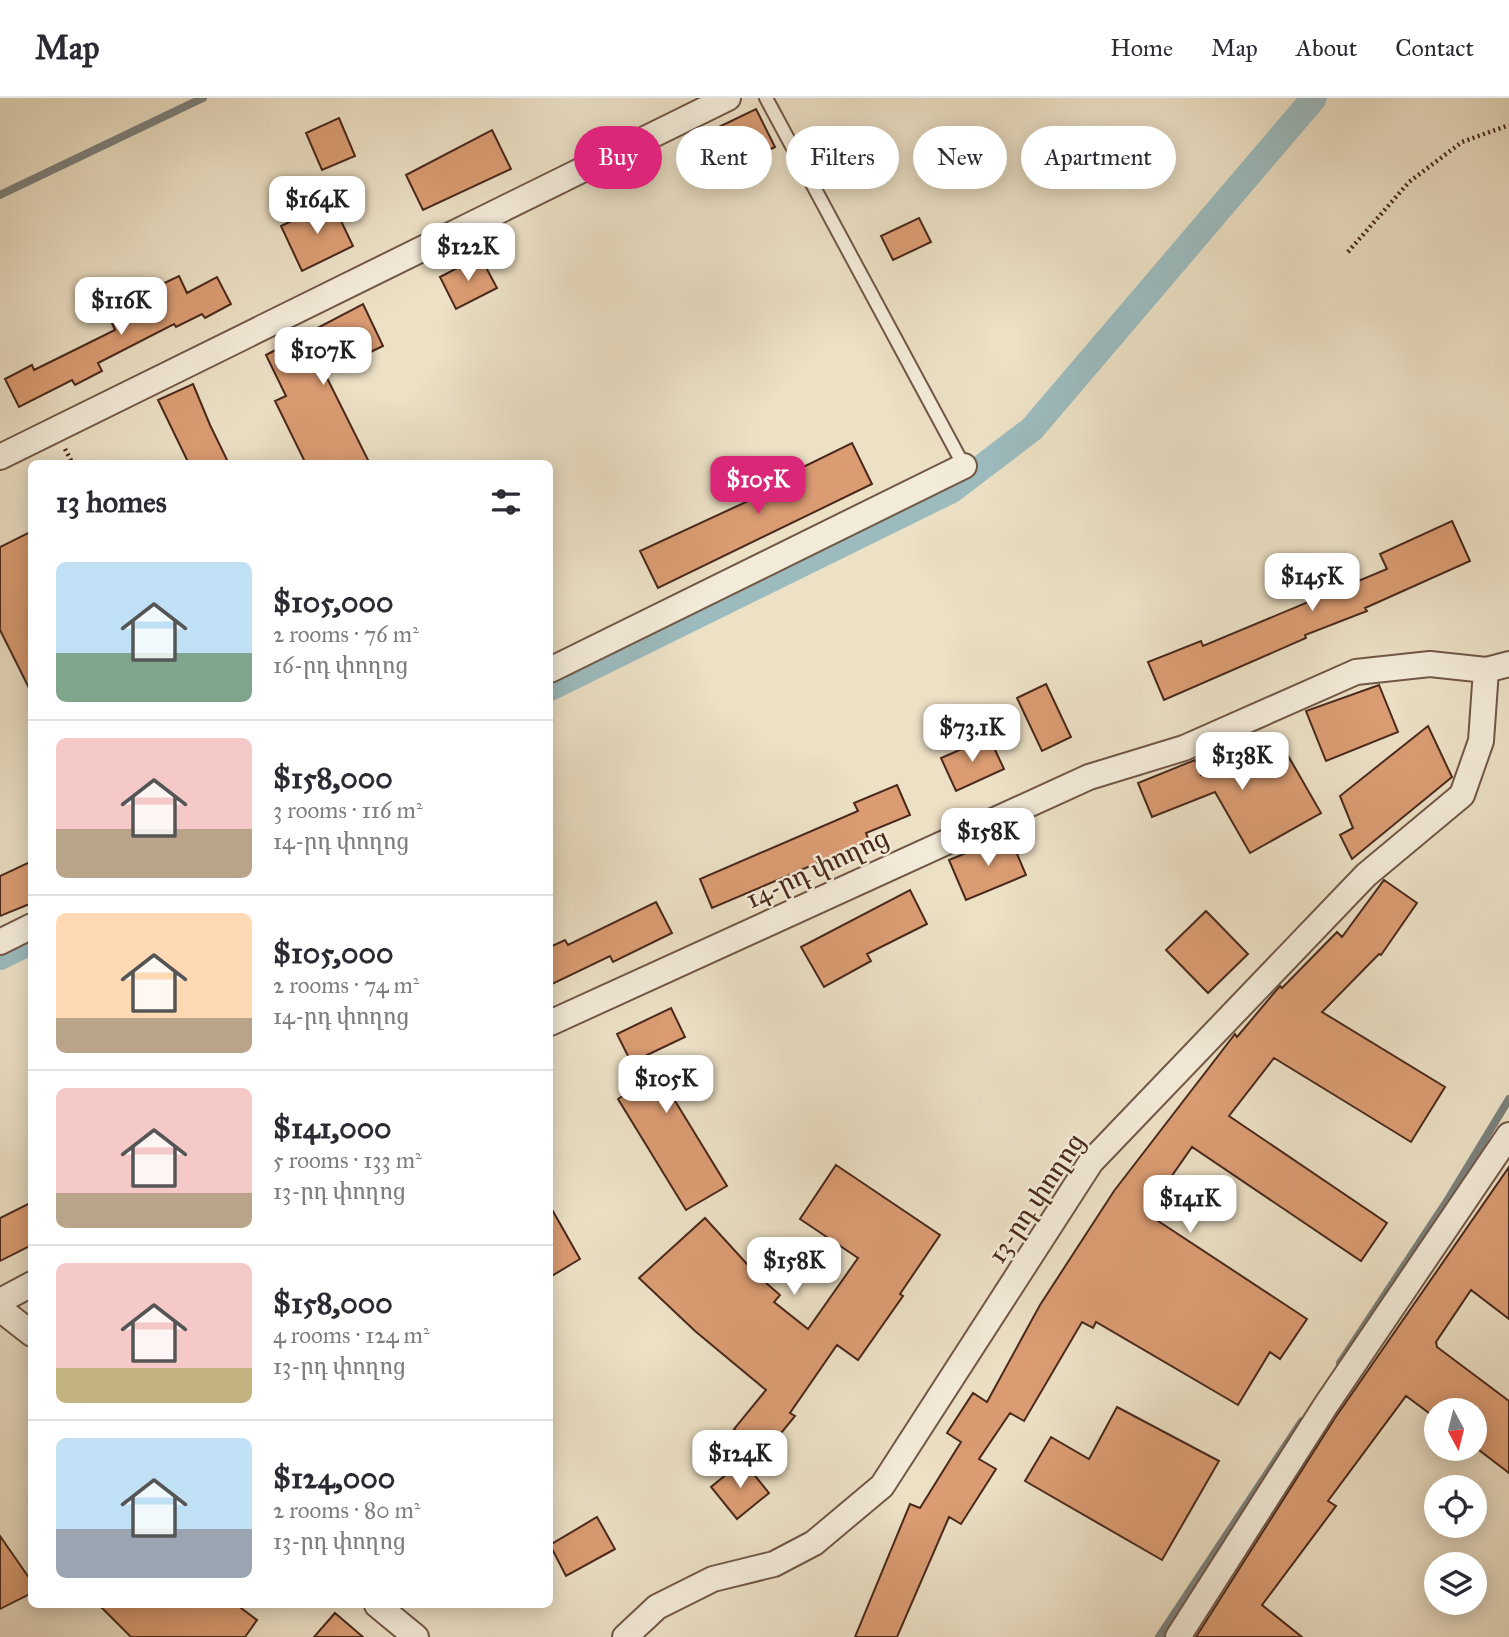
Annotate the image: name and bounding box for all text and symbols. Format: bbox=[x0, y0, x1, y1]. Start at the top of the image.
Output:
text: Map bbox=[35, 28, 99, 68]
text: Home bbox=[1110, 33, 1173, 63]
text: Map bbox=[1211, 33, 1258, 63]
text: About bbox=[1296, 33, 1357, 63]
text: Contact bbox=[1395, 33, 1474, 63]
chip: Buy bbox=[574, 126, 662, 189]
chip: Rent bbox=[676, 126, 772, 189]
chip: Filters bbox=[786, 126, 899, 189]
chip: New bbox=[913, 126, 1007, 189]
chip: Apartment bbox=[1021, 126, 1176, 189]
pin: $164K bbox=[268, 176, 366, 236]
text: $164K bbox=[285, 185, 349, 213]
pin: $122K bbox=[419, 223, 517, 283]
text: $122K bbox=[437, 232, 499, 260]
pin: $116K bbox=[72, 278, 170, 337]
text: $116K bbox=[91, 286, 151, 314]
pin: $107K bbox=[274, 328, 372, 387]
text: $107K bbox=[291, 336, 355, 364]
pin: $105K bbox=[709, 456, 807, 516]
text: $105K bbox=[726, 465, 790, 493]
icon: filters bbox=[487, 483, 525, 521]
text: 13 homes bbox=[56, 484, 167, 520]
pin: $145K bbox=[1263, 554, 1361, 613]
text: $145K bbox=[1281, 562, 1343, 590]
text: $105,000 bbox=[273, 584, 393, 620]
icon: home bbox=[112, 590, 196, 674]
text: 2 rooms · 76 m² bbox=[273, 620, 419, 648]
text: 16-րդ փողոց bbox=[273, 651, 408, 679]
pin: $73.1K bbox=[915, 704, 1029, 764]
text: $73.1K bbox=[939, 713, 1005, 741]
pin: $138K bbox=[1193, 732, 1291, 792]
text: $138K bbox=[1212, 741, 1272, 769]
text: $158,000 bbox=[273, 760, 393, 796]
icon: home bbox=[112, 766, 196, 850]
text: 3 rooms · 116 m² bbox=[273, 796, 423, 824]
pin: $158K bbox=[939, 808, 1037, 868]
text: $158K bbox=[957, 817, 1019, 845]
street label: 14-րդ փողոց bbox=[740, 821, 894, 915]
text: 14-րդ փողոց bbox=[273, 827, 409, 855]
text: $105,000 bbox=[273, 935, 393, 971]
icon: home bbox=[112, 941, 196, 1025]
text: 2 rooms · 74 m² bbox=[273, 971, 419, 999]
text: 14-րդ փողոց bbox=[273, 1002, 409, 1030]
pin: $105K bbox=[617, 1056, 715, 1115]
text: $105K bbox=[634, 1064, 698, 1092]
text: $141,000 bbox=[273, 1110, 392, 1146]
icon: home bbox=[112, 1116, 196, 1200]
street label: 13-րդ փողոց bbox=[981, 1127, 1091, 1269]
text: 5 rooms · 133 m² bbox=[273, 1146, 422, 1174]
pin: $141K bbox=[1141, 1176, 1239, 1235]
text: 13-րդ փողոց bbox=[273, 1177, 406, 1205]
text: $141K bbox=[1159, 1184, 1221, 1212]
pin: $158K bbox=[745, 1238, 843, 1297]
text: $158K bbox=[763, 1246, 825, 1274]
text: $158,000 bbox=[273, 1285, 393, 1321]
icon: home bbox=[112, 1291, 196, 1375]
text: 4 rooms · 124 m² bbox=[273, 1321, 430, 1349]
text: 13-րդ փողոց bbox=[273, 1352, 406, 1380]
north arrow bbox=[1424, 1398, 1488, 1461]
map controls bbox=[1424, 1398, 1487, 1615]
pin: $124K bbox=[691, 1430, 789, 1490]
text: $124K bbox=[708, 1439, 772, 1467]
text: $124,000 bbox=[273, 1460, 395, 1496]
icon: home bbox=[112, 1466, 196, 1550]
button: locate bbox=[1424, 1475, 1487, 1538]
text: 2 rooms · 80 m² bbox=[273, 1496, 420, 1524]
text: 13-րդ փողոց bbox=[273, 1527, 406, 1555]
button: layers bbox=[1424, 1552, 1487, 1615]

